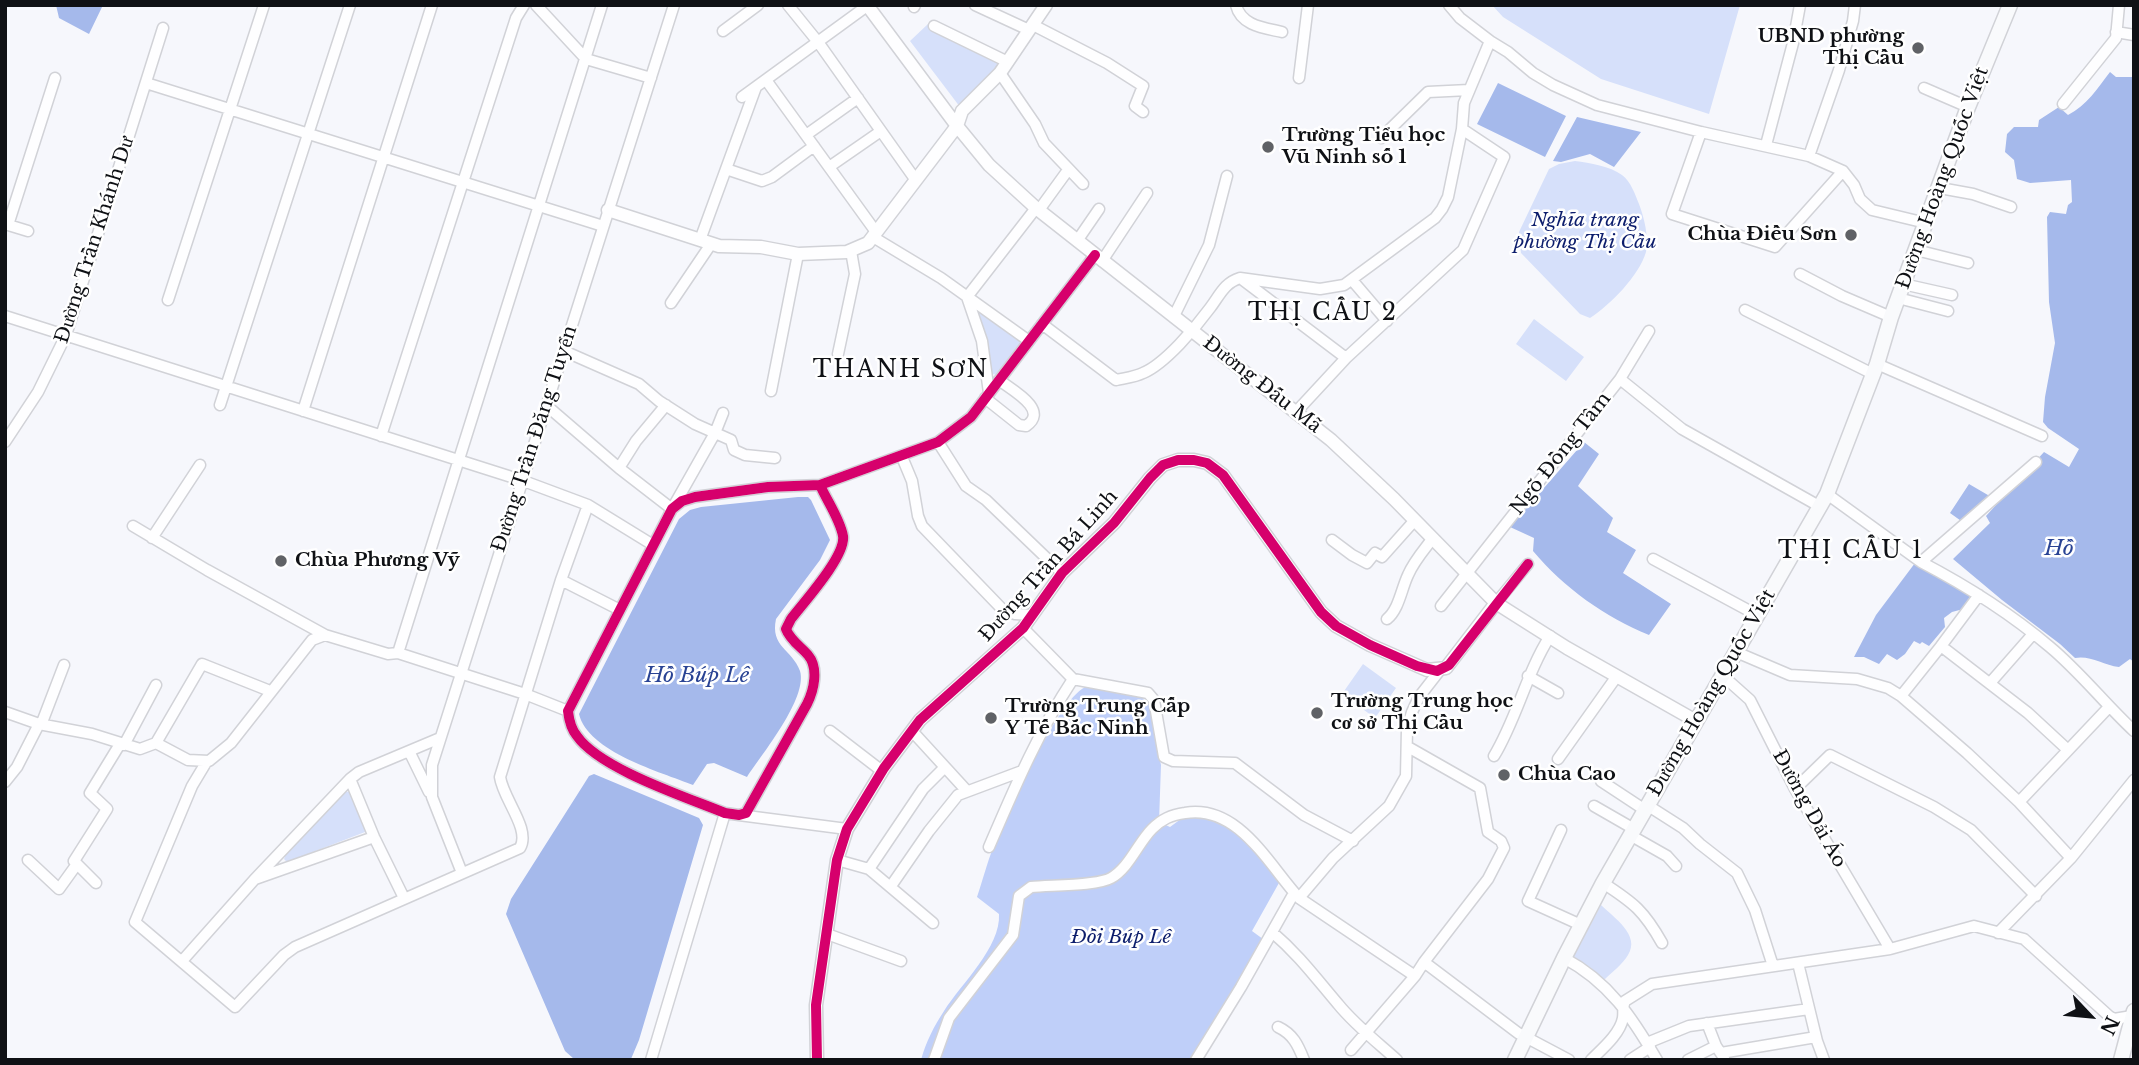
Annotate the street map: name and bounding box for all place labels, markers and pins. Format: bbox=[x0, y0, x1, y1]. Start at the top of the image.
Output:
place label: UBND phường Thị Cầu bbox=[1758, 26, 1904, 70]
marker: UBND phường Thị Cầu bbox=[1910, 40, 1926, 56]
place label: Trường Tiểu học Vũ Ninh số 1 bbox=[1282, 125, 1445, 169]
marker: Trường Tiểu học Vũ Ninh số 1 bbox=[1260, 139, 1276, 155]
place label: Chùa Điều Sơn bbox=[1687, 224, 1837, 246]
marker: Chùa Điều Sơn bbox=[1843, 227, 1859, 243]
place label: Chùa Phương Vỹ bbox=[295, 550, 460, 572]
marker: Chùa Phương Vỹ bbox=[273, 553, 289, 569]
place label: Trường Trung học cơ sở Thị Cầu bbox=[1331, 691, 1513, 735]
place label: Trường Trung Cấp Y Tế Bắc Ninh bbox=[1005, 696, 1190, 740]
marker: Trường Trung học cơ sở Thị Cầu bbox=[1309, 705, 1325, 721]
marker: Trường Trung Cấp Y Tế Bắc Ninh bbox=[983, 710, 999, 726]
place label: Chùa Cao bbox=[1518, 764, 1616, 786]
marker: Chùa Cao bbox=[1496, 767, 1512, 783]

